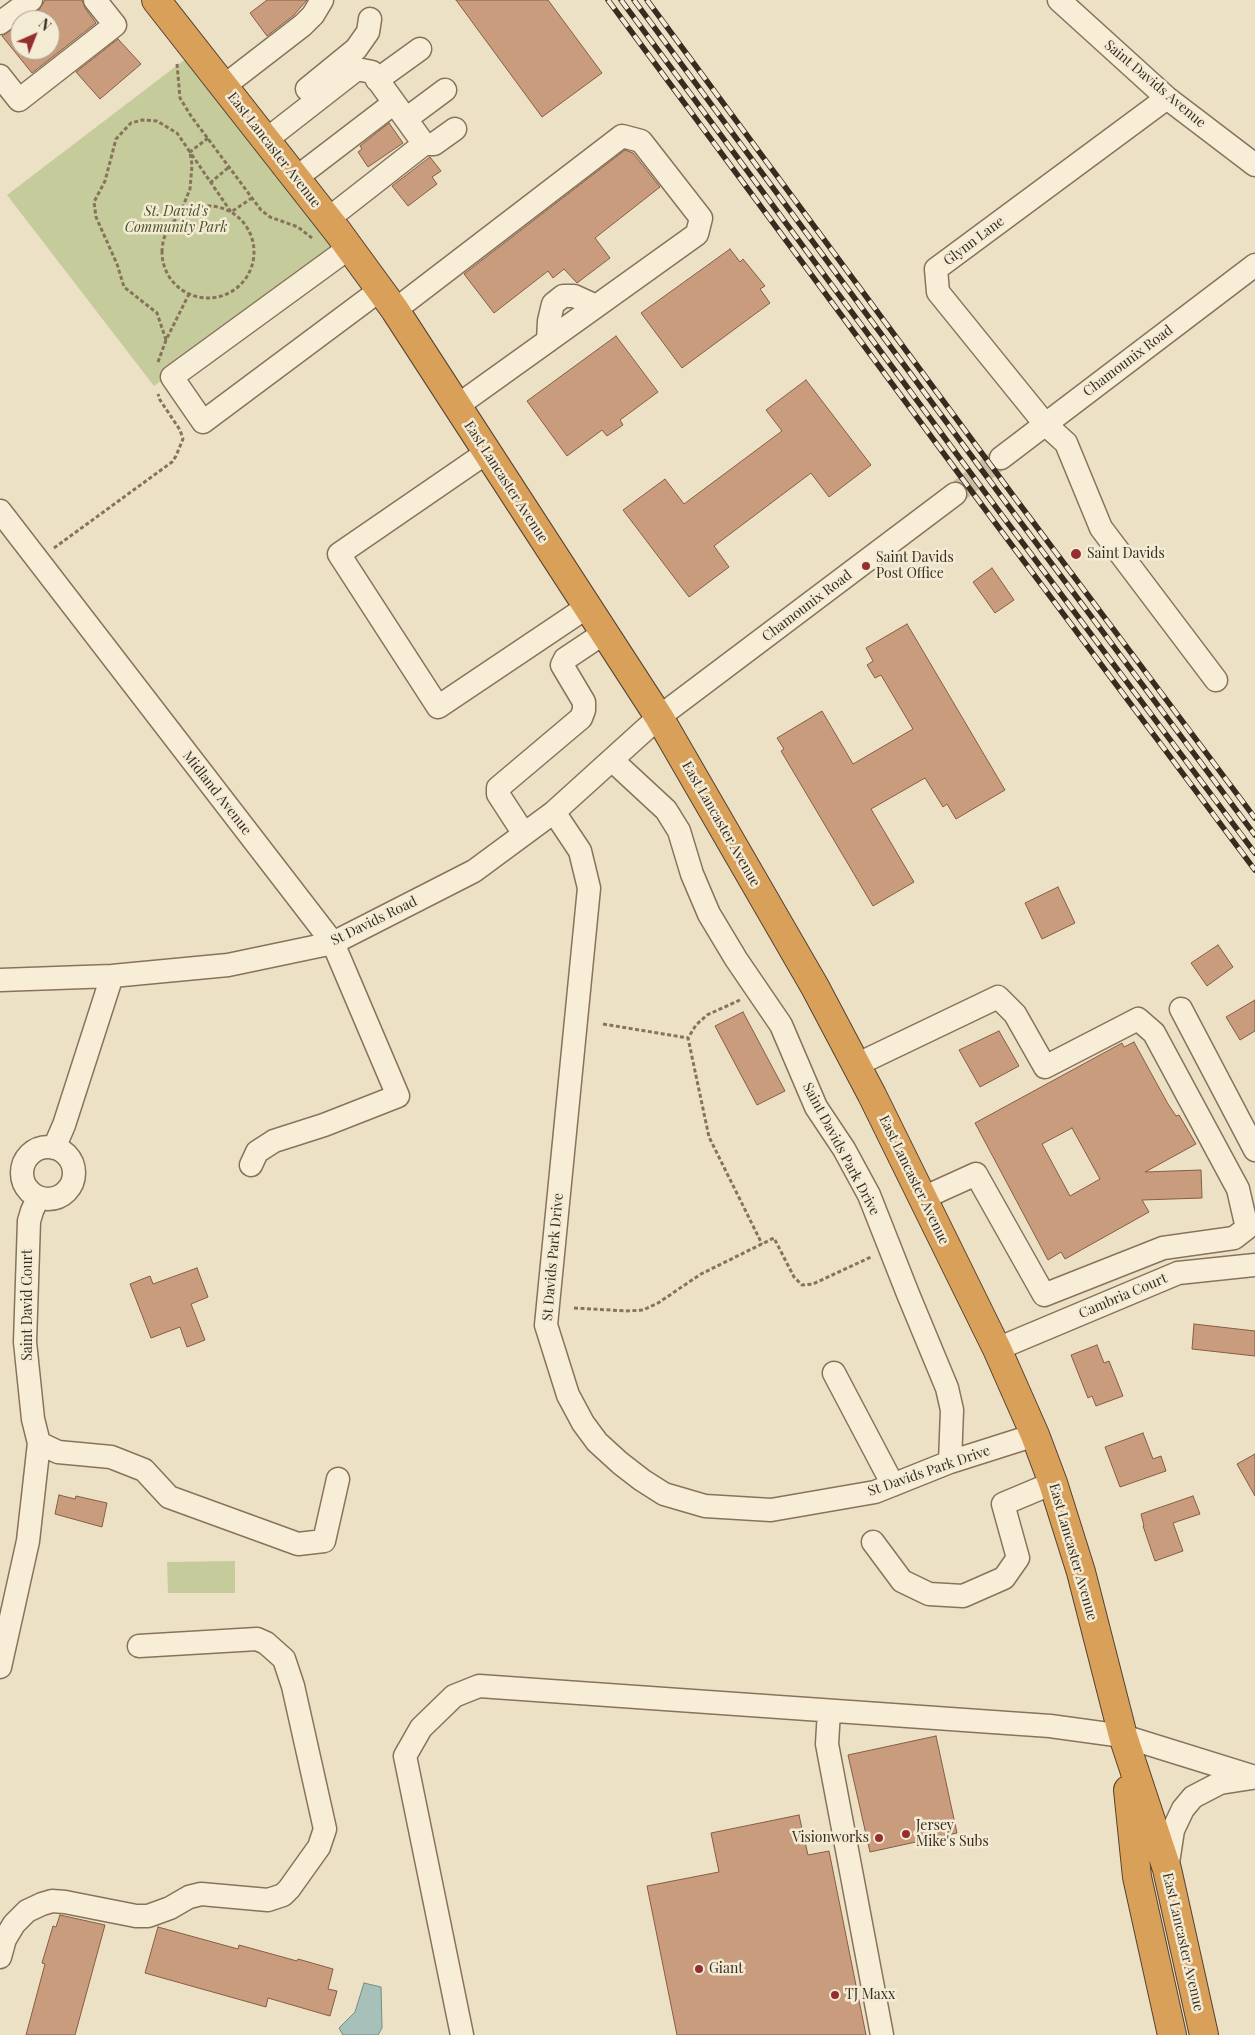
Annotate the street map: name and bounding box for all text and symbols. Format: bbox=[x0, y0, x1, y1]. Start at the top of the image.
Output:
north arrow bbox=[10, 10, 60, 60]
text: N bbox=[35, 14, 55, 35]
street label: Saint Davids Avenue bbox=[1101, 37, 1209, 131]
street label: East Lancaster Avenue bbox=[224, 89, 324, 211]
park label: St. David's Community Park bbox=[125, 204, 227, 236]
street label: Glynn Lane bbox=[940, 213, 1008, 269]
street label: Chamounix Road bbox=[1080, 322, 1176, 400]
street label: East Lancaster Avenue bbox=[460, 418, 552, 546]
place label: Saint Davids bbox=[1087, 546, 1165, 562]
marker: Saint Davids bbox=[1069, 547, 1083, 561]
place label: Saint Davids Post Office bbox=[876, 550, 954, 582]
marker: Saint Davids Post Office bbox=[860, 560, 872, 572]
street label: Chamounix Road bbox=[759, 567, 855, 645]
street label: Midland Avenue bbox=[179, 748, 255, 838]
street label: East Lancaster Avenue bbox=[678, 758, 764, 890]
street label: St Davids Road bbox=[328, 893, 420, 949]
street label: Saint Davids Park Drive bbox=[799, 1080, 883, 1218]
street label: East Lancaster Avenue bbox=[875, 1113, 953, 1247]
street label: St Davids Park Drive bbox=[539, 1192, 567, 1322]
street label: Saint David Court bbox=[20, 1249, 36, 1361]
street label: Cambria Court bbox=[1076, 1270, 1170, 1322]
street label: St Davids Park Drive bbox=[866, 1442, 992, 1500]
street label: East Lancaster Avenue bbox=[1045, 1482, 1101, 1622]
place label: Jersey Mike's Subs bbox=[916, 1818, 989, 1850]
marker: Jersey Mike's Subs bbox=[900, 1828, 912, 1840]
place label: Visionworks bbox=[792, 1830, 869, 1846]
marker: Visionworks bbox=[873, 1832, 885, 1844]
street label: East Lancaster Avenue bbox=[1159, 1871, 1207, 2013]
place label: Giant bbox=[709, 1961, 743, 1977]
marker: Giant bbox=[693, 1963, 705, 1975]
place label: TJ Maxx bbox=[845, 1987, 895, 2003]
marker: TJ Maxx bbox=[829, 1989, 841, 2001]

